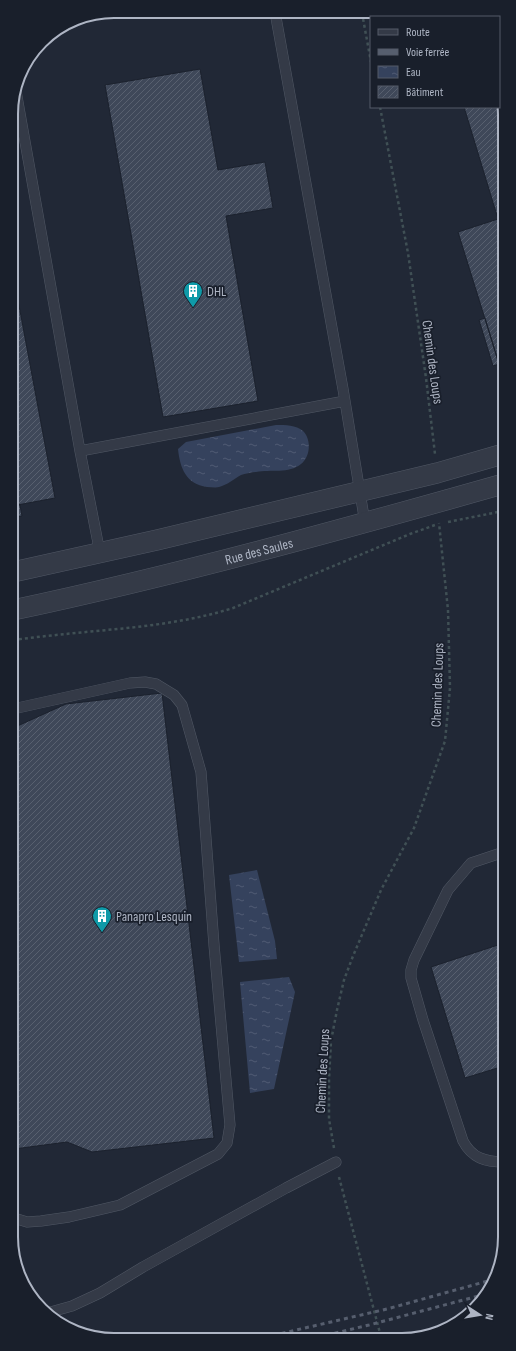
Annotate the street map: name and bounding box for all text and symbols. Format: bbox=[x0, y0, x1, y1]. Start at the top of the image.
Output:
legend bbox=[370, 16, 500, 108]
text: Route bbox=[406, 25, 430, 40]
text: Voie ferrée bbox=[406, 45, 450, 60]
text: Eau bbox=[406, 65, 420, 80]
text: Bâtiment bbox=[406, 85, 444, 100]
building icon: DHL bbox=[182, 280, 204, 308]
place label: DHL bbox=[207, 283, 226, 300]
street label: Chemin des Loups bbox=[418, 319, 447, 405]
street label: Rue des Saules bbox=[223, 534, 295, 569]
street label: Chemin des Loups bbox=[428, 643, 447, 728]
building icon: Panapro Lesquin bbox=[91, 905, 113, 933]
place label: Panapro Lesquin bbox=[116, 908, 192, 925]
street label: Chemin des Loups bbox=[312, 1028, 333, 1114]
north arrow bbox=[460, 1295, 500, 1335]
text: N bbox=[482, 1313, 496, 1321]

